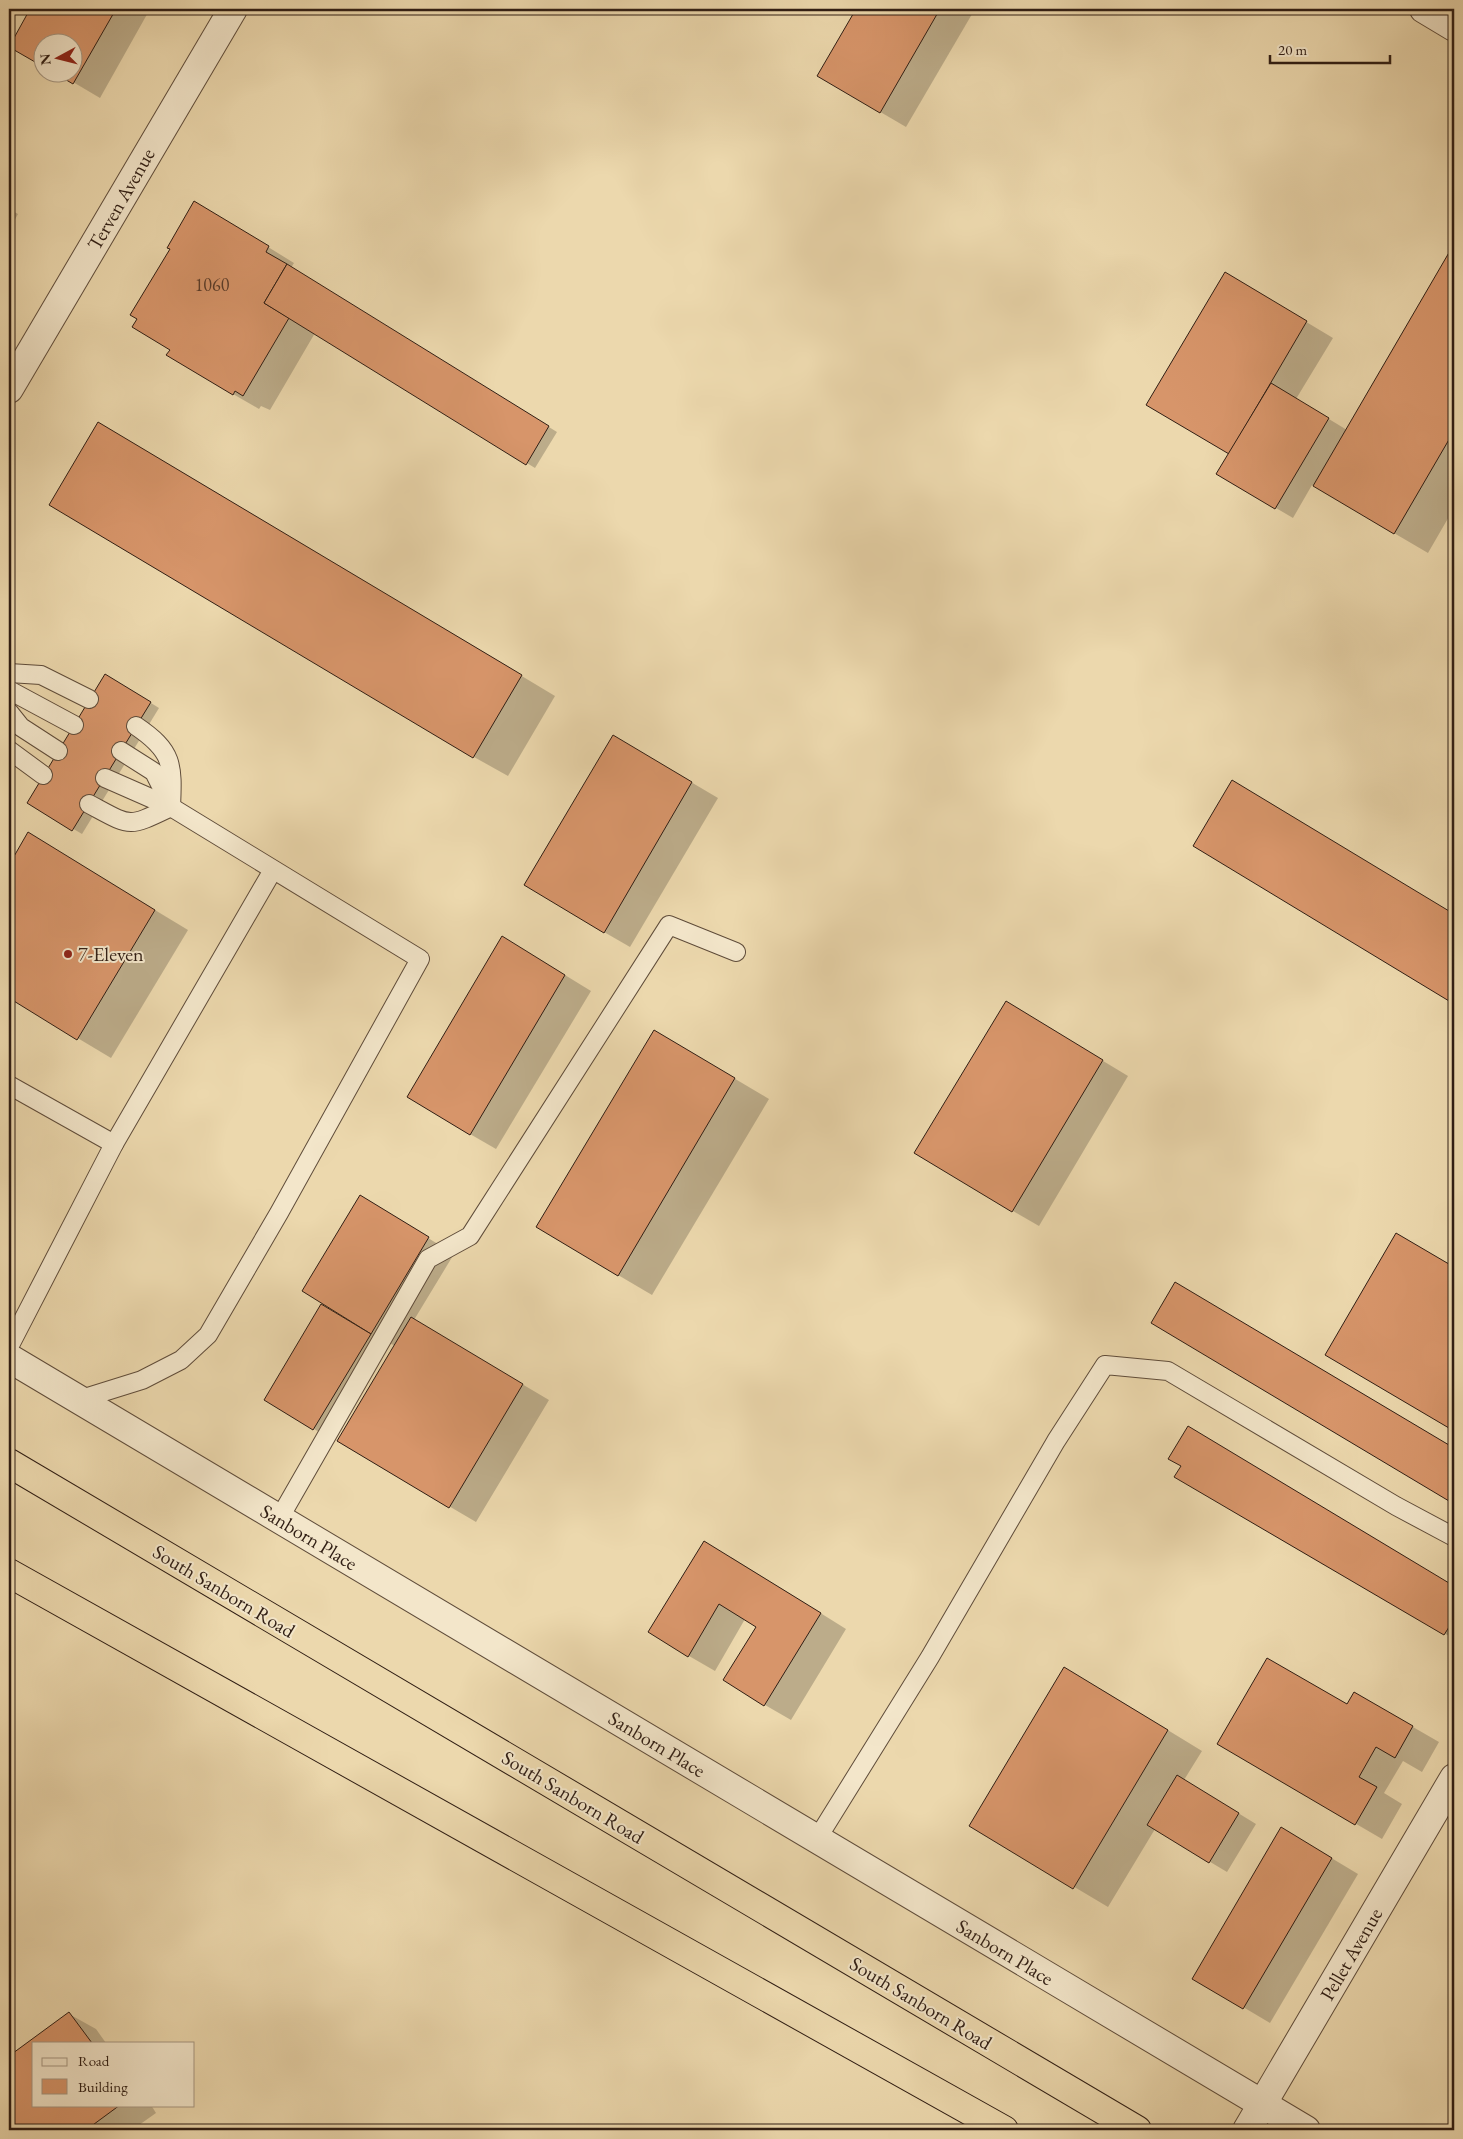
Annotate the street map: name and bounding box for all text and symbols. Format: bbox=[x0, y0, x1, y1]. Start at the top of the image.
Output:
north arrow bbox=[32, 32, 82, 82]
scale bar bbox=[1270, 32, 1390, 64]
text: 20 m bbox=[1278, 40, 1307, 59]
text: N bbox=[35, 52, 55, 66]
street label: Terven Avenue bbox=[81, 143, 161, 255]
house number: 1060 bbox=[195, 273, 230, 296]
place label: 7-Eleven bbox=[78, 941, 144, 967]
marker: 7-Eleven bbox=[62, 948, 74, 960]
street label: Sanborn Place bbox=[256, 1498, 362, 1576]
street label: South Sanborn Road bbox=[148, 1538, 301, 1644]
street label: Sanborn Place bbox=[604, 1705, 710, 1783]
street label: South Sanborn Road bbox=[497, 1744, 650, 1850]
street label: Pellet Avenue bbox=[1314, 1903, 1388, 2005]
street label: Sanborn Place bbox=[952, 1913, 1058, 1991]
street label: South Sanborn Road bbox=[845, 1950, 998, 2056]
legend bbox=[32, 2042, 195, 2106]
text: Road bbox=[78, 2051, 110, 2070]
text: Building bbox=[78, 2077, 128, 2096]

